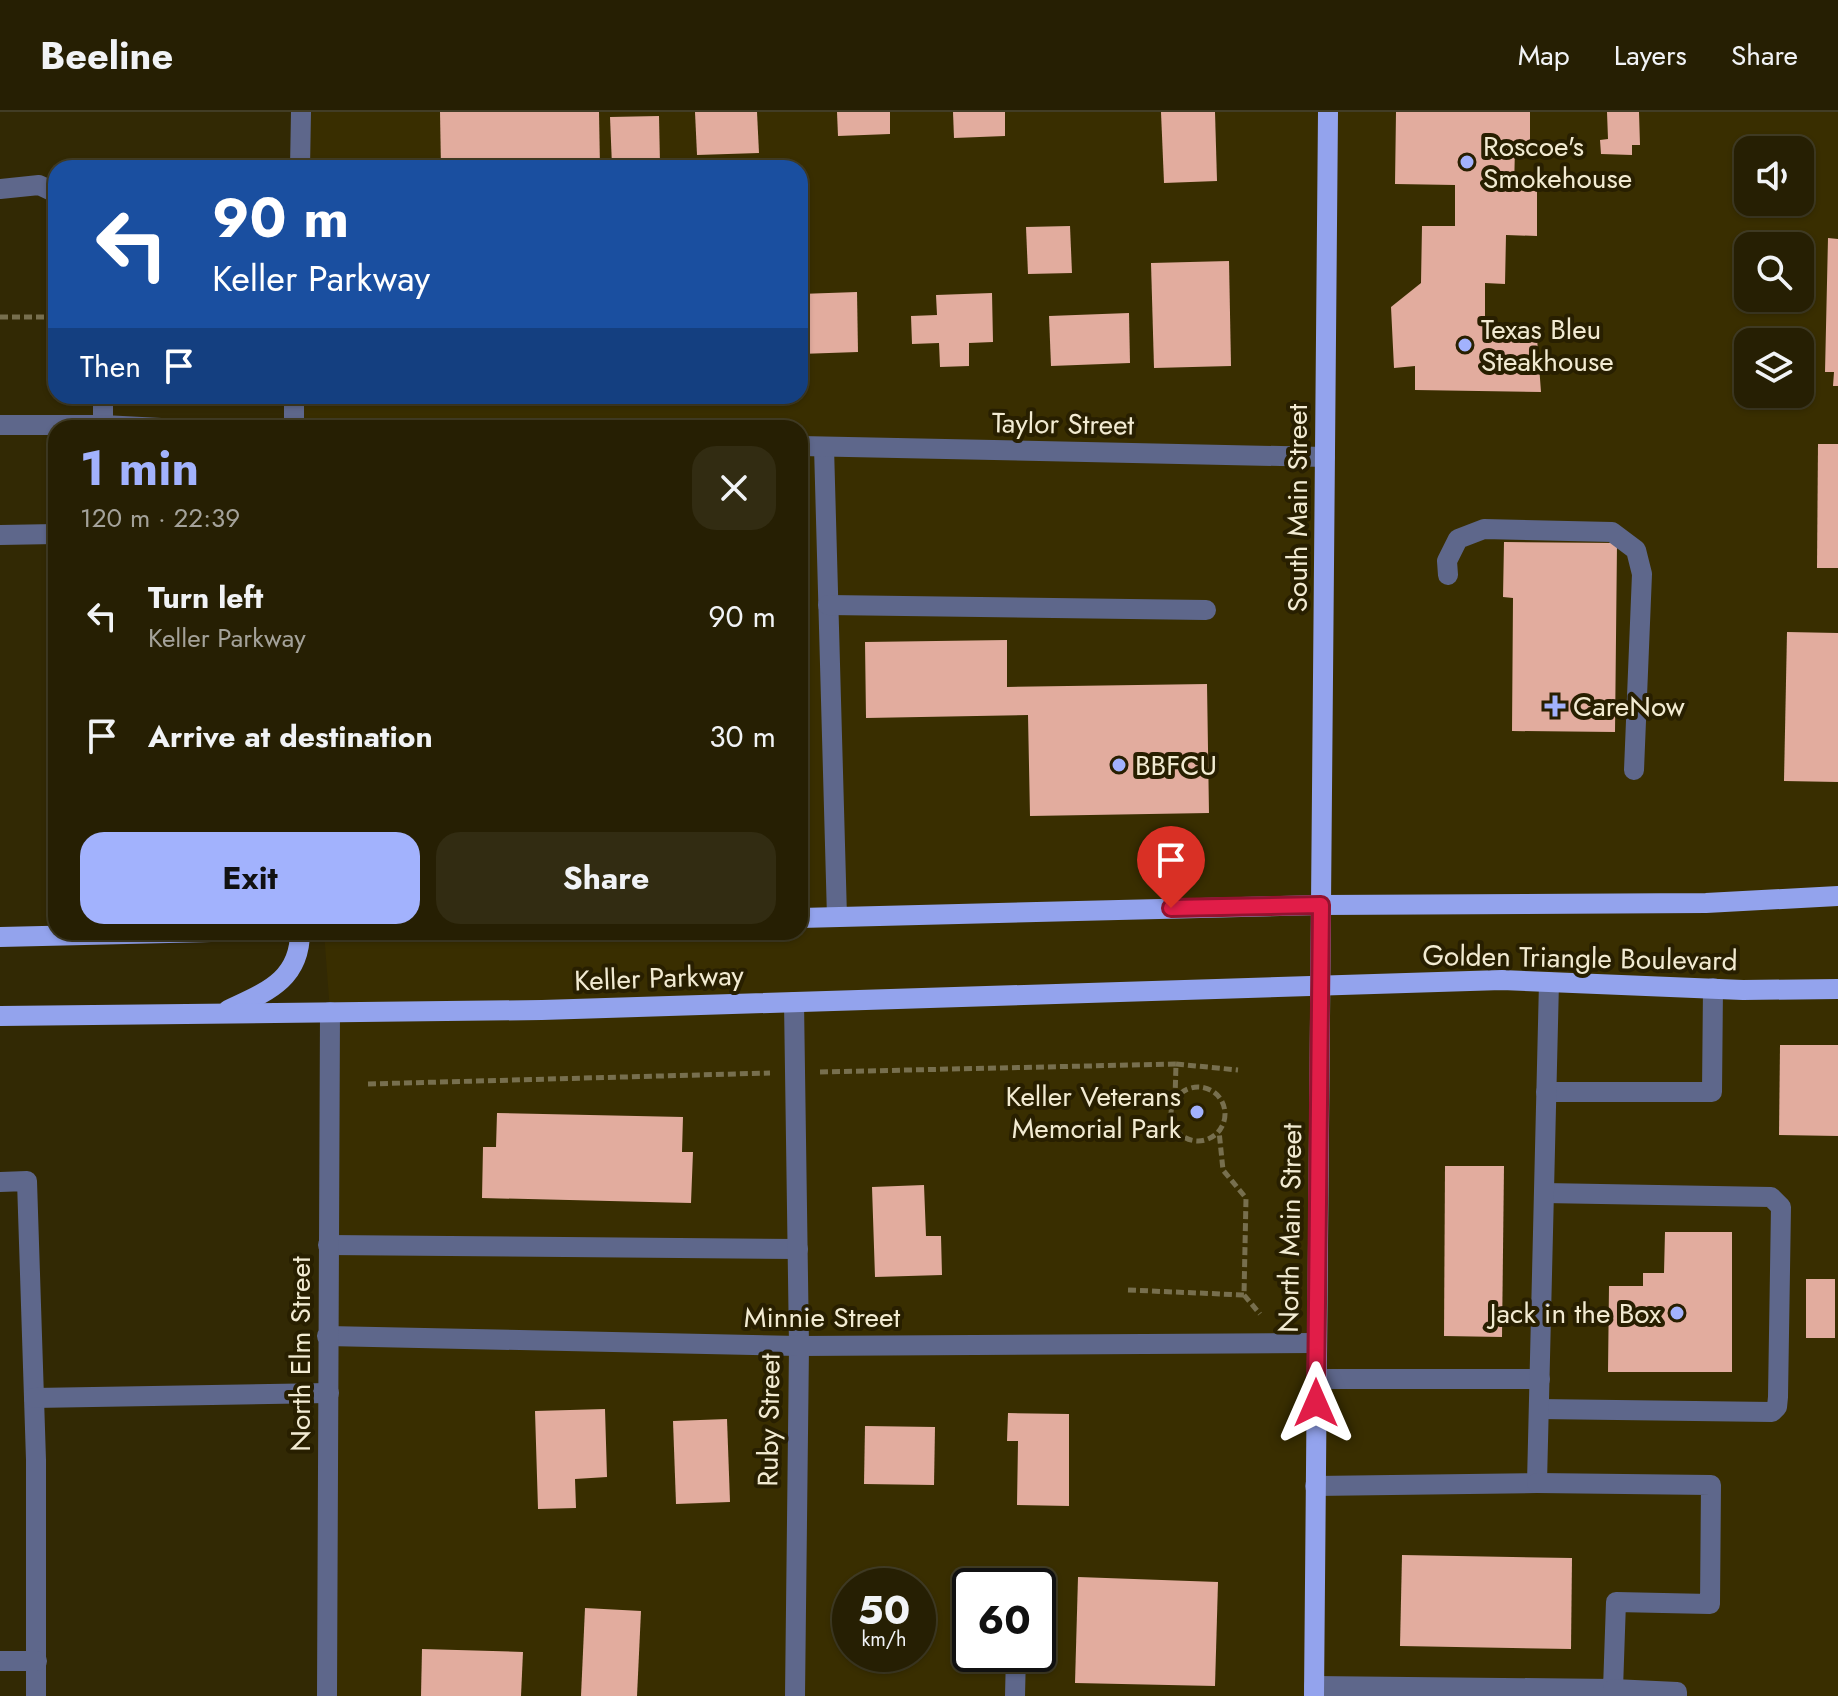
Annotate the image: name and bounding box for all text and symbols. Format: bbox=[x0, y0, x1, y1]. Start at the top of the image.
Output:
text: Beeline bbox=[40, 28, 173, 83]
text: Map bbox=[1518, 35, 1570, 76]
text: Layers bbox=[1614, 35, 1687, 76]
text: Share bbox=[1731, 35, 1798, 76]
place label: Roscoe's Smokehouse bbox=[1483, 126, 1632, 199]
map controls bbox=[1734, 136, 1814, 408]
button: sound bbox=[1734, 136, 1814, 216]
marker: Roscoe's Smokehouse bbox=[1458, 153, 1476, 171]
text: 90 m bbox=[212, 177, 349, 258]
icon: left bbox=[80, 192, 184, 296]
button: search bbox=[1734, 232, 1814, 312]
text: Keller Parkway bbox=[212, 252, 430, 304]
place label: Texas Bleu Steakhouse bbox=[1481, 309, 1614, 382]
button: layers bbox=[1734, 328, 1814, 408]
marker: Texas Bleu Steakhouse bbox=[1456, 336, 1474, 354]
icon: arrive bbox=[157, 344, 201, 388]
text: Then bbox=[80, 345, 141, 388]
street label: Taylor Street bbox=[991, 402, 1135, 446]
street label: South Main Street bbox=[1277, 403, 1318, 612]
text: 1 min bbox=[80, 434, 199, 503]
button: close bbox=[692, 446, 776, 530]
text: 120 m · 22:39 bbox=[80, 499, 240, 537]
text: Turn left bbox=[148, 576, 263, 619]
icon: left bbox=[80, 594, 124, 638]
text: 90 m bbox=[708, 595, 776, 638]
text: Keller Parkway bbox=[148, 619, 306, 657]
place label: CareNow bbox=[1573, 686, 1685, 727]
marker: CareNow bbox=[1544, 695, 1566, 717]
icon: arrive bbox=[80, 714, 124, 758]
text: Arrive at destination bbox=[148, 715, 433, 758]
text: 30 m bbox=[709, 715, 776, 758]
place label: BBFCU bbox=[1135, 745, 1217, 786]
marker: BBFCU bbox=[1110, 756, 1128, 774]
pin bbox=[1137, 826, 1205, 908]
button: Exit bbox=[80, 832, 420, 924]
button: Share bbox=[436, 832, 776, 924]
icon: arrive bbox=[1149, 838, 1193, 882]
street label: Golden Triangle Boulevard bbox=[1422, 935, 1738, 981]
street label: Keller Parkway bbox=[573, 955, 745, 1001]
place label: Keller Veterans Memorial Park bbox=[1005, 1076, 1182, 1149]
marker: Keller Veterans Memorial Park bbox=[1188, 1103, 1206, 1121]
street label: North Main Street bbox=[1268, 1123, 1312, 1333]
street label: North Elm Street bbox=[280, 1256, 321, 1452]
place label: Jack in the Box bbox=[1486, 1293, 1661, 1334]
street label: Minnie Street bbox=[744, 1297, 900, 1338]
marker: Jack in the Box bbox=[1668, 1304, 1686, 1322]
street label: Ruby Street bbox=[747, 1353, 791, 1487]
position arrow bbox=[1274, 1361, 1358, 1445]
speed limit sign: 60 bbox=[952, 1568, 1056, 1672]
text: 50 bbox=[858, 1581, 910, 1639]
text: km/h bbox=[861, 1625, 907, 1654]

